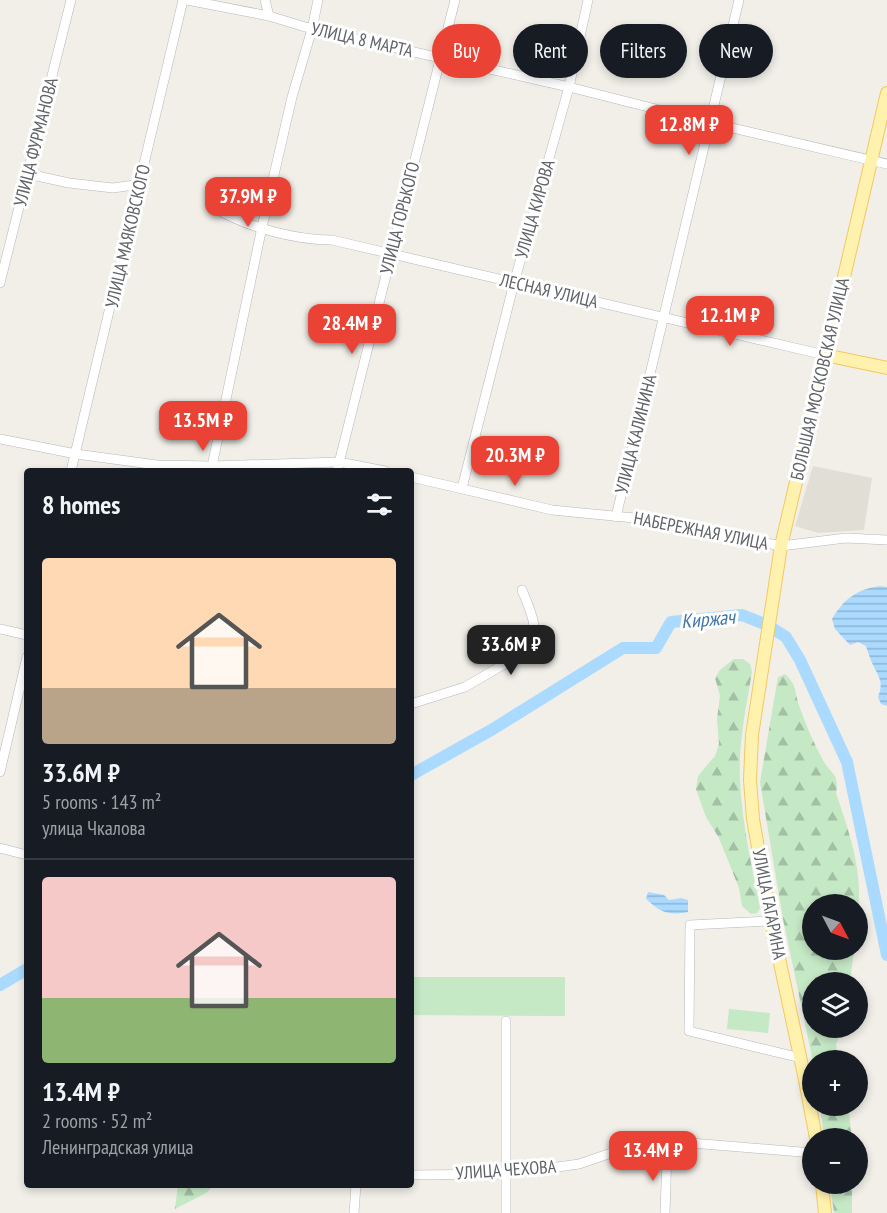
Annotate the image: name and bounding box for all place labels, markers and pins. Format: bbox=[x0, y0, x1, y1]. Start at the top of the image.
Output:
pin: 12.8M ₽ bbox=[634, 105, 744, 156]
pin: 37.9M ₽ bbox=[193, 177, 303, 228]
pin: 12.1M ₽ bbox=[675, 296, 785, 347]
pin: 28.4M ₽ bbox=[297, 304, 407, 355]
pin: 13.5M ₽ bbox=[148, 401, 258, 452]
pin: 20.3M ₽ bbox=[460, 436, 570, 487]
pin: 33.6M ₽ bbox=[456, 625, 566, 676]
pin: 13.4M ₽ bbox=[598, 1131, 708, 1182]

